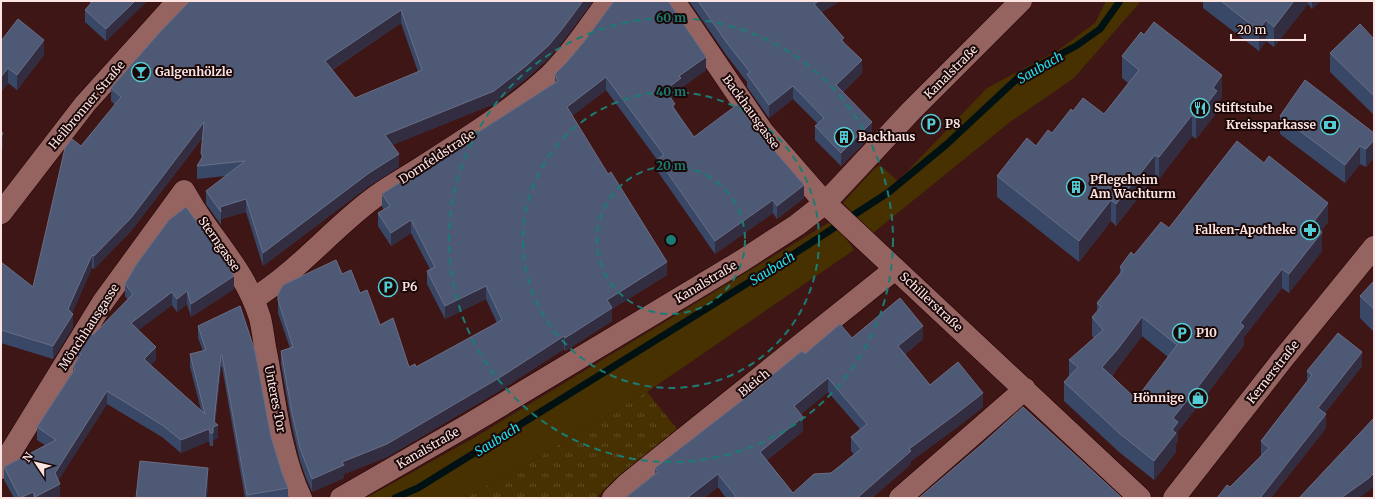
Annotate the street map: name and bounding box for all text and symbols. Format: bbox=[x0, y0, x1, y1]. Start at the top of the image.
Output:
text: 60 m bbox=[656, 10, 686, 25]
scale bar bbox=[1231, 16, 1305, 42]
text: 20 m bbox=[1237, 22, 1266, 37]
street label: Kanalstraße bbox=[921, 42, 981, 102]
water label: Saubach bbox=[1014, 47, 1066, 87]
street label: Heilbronner Straße bbox=[45, 58, 128, 152]
bar icon: Galgenhölzle bbox=[130, 61, 152, 83]
place label: Galgenhölzle bbox=[155, 64, 233, 79]
street label: Backhausgasse bbox=[720, 72, 783, 152]
text: 40 m bbox=[656, 84, 686, 99]
restaurant icon: Stiftstube bbox=[1189, 97, 1211, 119]
place label: Stiftstube bbox=[1214, 100, 1273, 115]
parking icon: P8 bbox=[920, 113, 942, 135]
bank icon: Kreissparkasse bbox=[1319, 114, 1341, 136]
place label: P8 bbox=[945, 116, 960, 131]
place label: Kreissparkasse bbox=[1226, 117, 1316, 132]
street label: Dornfeldstraße bbox=[396, 126, 478, 187]
building icon: Backhaus bbox=[833, 126, 855, 148]
place label: Backhaus bbox=[858, 129, 916, 144]
text: 20 m bbox=[656, 158, 686, 173]
place label: Pflegeheim Am Wachturm bbox=[1089, 172, 1176, 201]
building icon: Pflegeheim Am Wachturm bbox=[1065, 176, 1087, 198]
street label: Sterngasse bbox=[195, 214, 244, 274]
pharmacy icon: Falken-Apotheke bbox=[1299, 219, 1321, 241]
place label: Falken-Apotheke bbox=[1195, 222, 1296, 237]
centre of rings bbox=[664, 233, 678, 247]
water label: Saubach bbox=[746, 248, 798, 289]
street label: Kanalstraße bbox=[672, 257, 740, 306]
street label: Schillerstraße bbox=[897, 269, 966, 335]
parking icon: P6 bbox=[377, 276, 399, 298]
place label: P6 bbox=[402, 279, 417, 294]
street label: Mönchhausgasse bbox=[55, 281, 122, 373]
parking icon: P10 bbox=[1171, 322, 1193, 344]
place label: P10 bbox=[1196, 325, 1217, 340]
street label: Kernerstraße bbox=[1243, 337, 1302, 406]
street label: Unteres Tor bbox=[262, 364, 289, 434]
street label: Bleich bbox=[735, 366, 772, 400]
shop icon: Hönnige bbox=[1187, 387, 1209, 409]
place label: Hönnige bbox=[1133, 390, 1184, 405]
water label: Saubach bbox=[471, 419, 523, 460]
street label: Kanalstraße bbox=[394, 424, 462, 472]
north arrow bbox=[16, 443, 56, 483]
text: N bbox=[20, 449, 36, 465]

